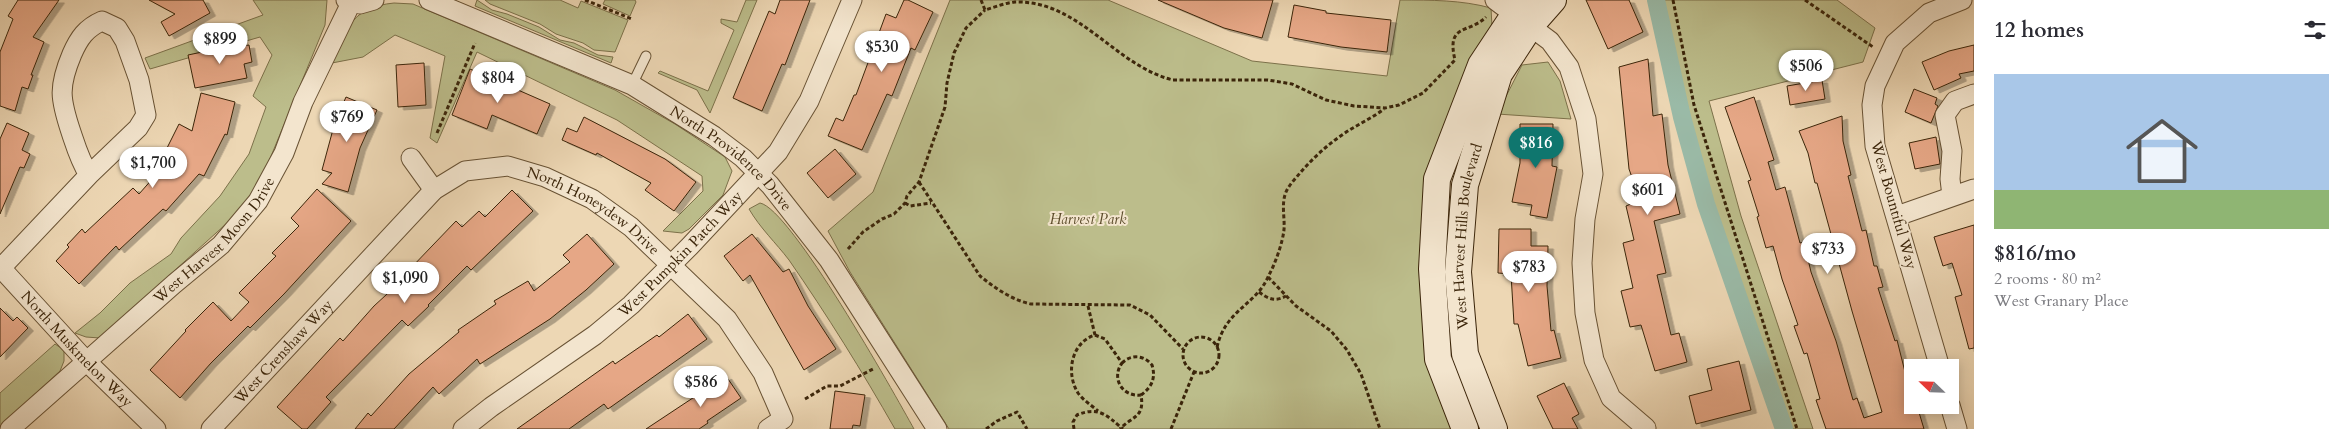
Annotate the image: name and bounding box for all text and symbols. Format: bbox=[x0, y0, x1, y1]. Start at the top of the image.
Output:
text: 12 homes bbox=[1994, 16, 2084, 45]
icon: filters bbox=[2301, 16, 2329, 44]
pin: $899 bbox=[190, 22, 250, 65]
text: $899 bbox=[204, 28, 236, 50]
pin: $530 bbox=[852, 30, 912, 73]
text: $530 bbox=[866, 36, 898, 58]
pin: $506 bbox=[1776, 49, 1836, 92]
text: $506 bbox=[1790, 55, 1822, 77]
pin: $804 bbox=[468, 62, 528, 104]
text: $804 bbox=[482, 67, 514, 89]
pin: $769 bbox=[317, 100, 377, 143]
street label: North Providence Drive bbox=[666, 101, 797, 215]
text: $769 bbox=[331, 106, 363, 128]
icon: home bbox=[2117, 106, 2207, 196]
pin: $816 bbox=[1506, 126, 1566, 169]
text: $816 bbox=[1520, 132, 1552, 154]
street label: West Bountiful Way bbox=[1866, 137, 1922, 272]
street label: West Harvest Hills Boulevard bbox=[1448, 141, 1487, 331]
pin: $1,700 bbox=[112, 146, 194, 189]
text: $1,700 bbox=[130, 152, 176, 174]
street label: North Honeydew Drive bbox=[525, 162, 664, 259]
street label: West Harvest Moon Drive bbox=[148, 173, 279, 308]
pin: $601 bbox=[1618, 174, 1678, 216]
text: $601 bbox=[1632, 179, 1664, 201]
street label: West Pumpkin Patch Way bbox=[613, 186, 747, 322]
park label: Harvest Park bbox=[1049, 209, 1127, 229]
pin: $733 bbox=[1798, 232, 1858, 275]
text: $733 bbox=[1812, 238, 1844, 260]
text: $816/mo bbox=[1994, 239, 2076, 268]
pin: $783 bbox=[1499, 250, 1559, 293]
text: $783 bbox=[1513, 256, 1545, 278]
pin: $1,090 bbox=[364, 262, 446, 304]
text: $1,090 bbox=[382, 267, 428, 289]
text: 2 rooms · 80 m² bbox=[1994, 268, 2101, 290]
street label: North Muskmelon Way bbox=[17, 286, 137, 411]
text: West Granary Place bbox=[1994, 290, 2129, 312]
street label: West Crenshaw Way bbox=[229, 295, 337, 409]
north arrow bbox=[1904, 359, 1959, 414]
map controls bbox=[1904, 359, 1959, 414]
pin: $586 bbox=[671, 366, 731, 408]
text: $586 bbox=[685, 371, 717, 393]

